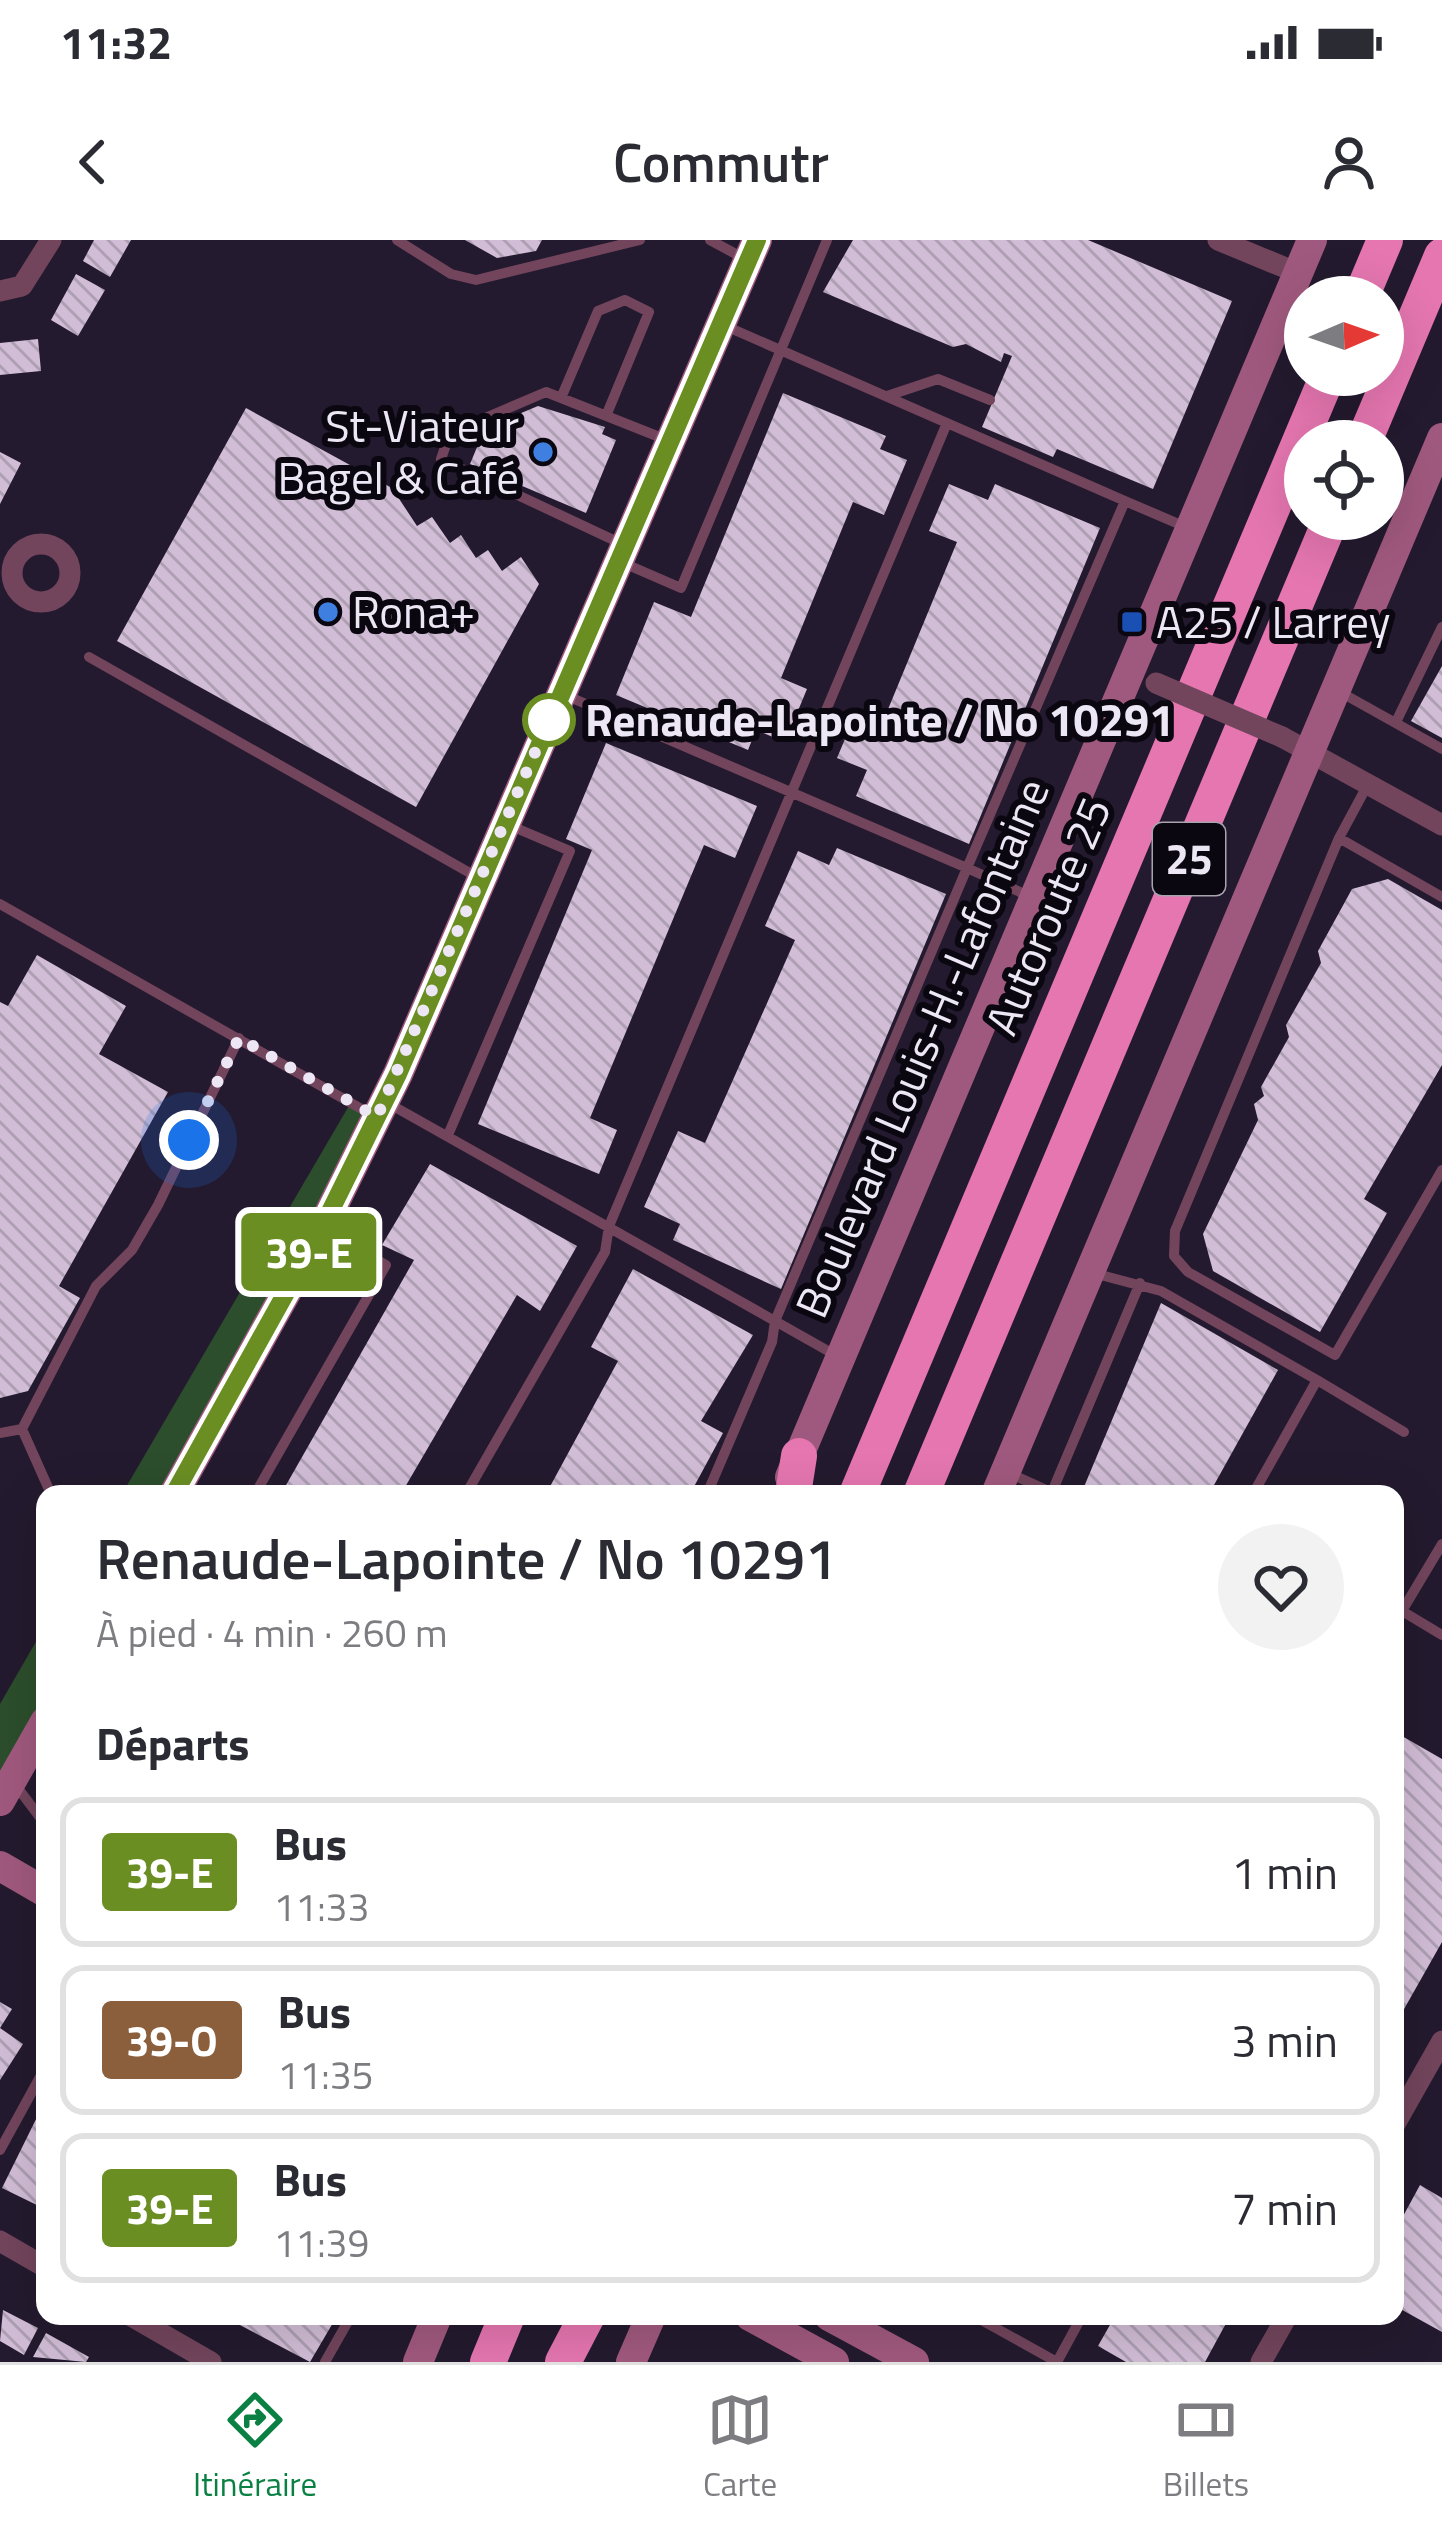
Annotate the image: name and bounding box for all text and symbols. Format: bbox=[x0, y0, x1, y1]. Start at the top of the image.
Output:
text: 11:32 bbox=[60, 8, 172, 76]
text: Commutr bbox=[613, 121, 829, 203]
icon: back bbox=[60, 129, 126, 195]
icon: person bbox=[1316, 129, 1382, 195]
north arrow bbox=[1284, 276, 1404, 396]
map controls bbox=[1284, 276, 1404, 540]
place label: St-Viateur Bagel & Café bbox=[277, 391, 519, 511]
button: locate bbox=[1284, 420, 1404, 540]
marker: St-Viateur Bagel & Café bbox=[530, 439, 556, 465]
place label: Rona+ bbox=[352, 577, 475, 645]
place label: A25 / Larrey bbox=[1156, 587, 1390, 655]
marker: Rona+ bbox=[315, 599, 341, 625]
marker: A25 / Larrey bbox=[1119, 609, 1145, 635]
place label: Renaude-Lapointe / No 10291 bbox=[585, 685, 1174, 753]
marker: Renaude-Lapointe / No 10291 bbox=[524, 695, 574, 745]
street label: Boulevard Louis-H.-Lafontaine bbox=[777, 768, 1066, 1328]
street label: Autoroute 25 bbox=[967, 786, 1128, 1045]
road number: 25 bbox=[1153, 823, 1225, 895]
your location bbox=[159, 1110, 219, 1170]
line badge: 39-E bbox=[225, 1213, 393, 1291]
text: 39-E bbox=[265, 1220, 353, 1284]
text: Renaude-Lapointe / No 10291 bbox=[96, 1514, 837, 1601]
button: heart bbox=[1218, 1524, 1344, 1650]
text: À pied · 4 min · 260 m bbox=[96, 1603, 448, 1662]
text: Départs bbox=[96, 1709, 250, 1777]
text: Bus bbox=[273, 1809, 347, 1877]
text: 1 min bbox=[1231, 1838, 1338, 1906]
text: 39-E bbox=[126, 1840, 213, 1904]
text: 11:33 bbox=[273, 1877, 369, 1936]
text: Bus bbox=[278, 1977, 351, 2045]
text: 3 min bbox=[1231, 2006, 1338, 2074]
text: 39-O bbox=[126, 2008, 218, 2072]
text: 11:35 bbox=[278, 2045, 373, 2104]
text: Bus bbox=[273, 2145, 347, 2213]
text: 7 min bbox=[1231, 2174, 1338, 2242]
text: 39-E bbox=[126, 2176, 213, 2240]
text: 11:39 bbox=[273, 2213, 369, 2272]
tab: Itinéraire bbox=[193, 2387, 317, 2509]
tab: Carte bbox=[703, 2387, 777, 2509]
tab: Billets bbox=[1163, 2387, 1249, 2509]

